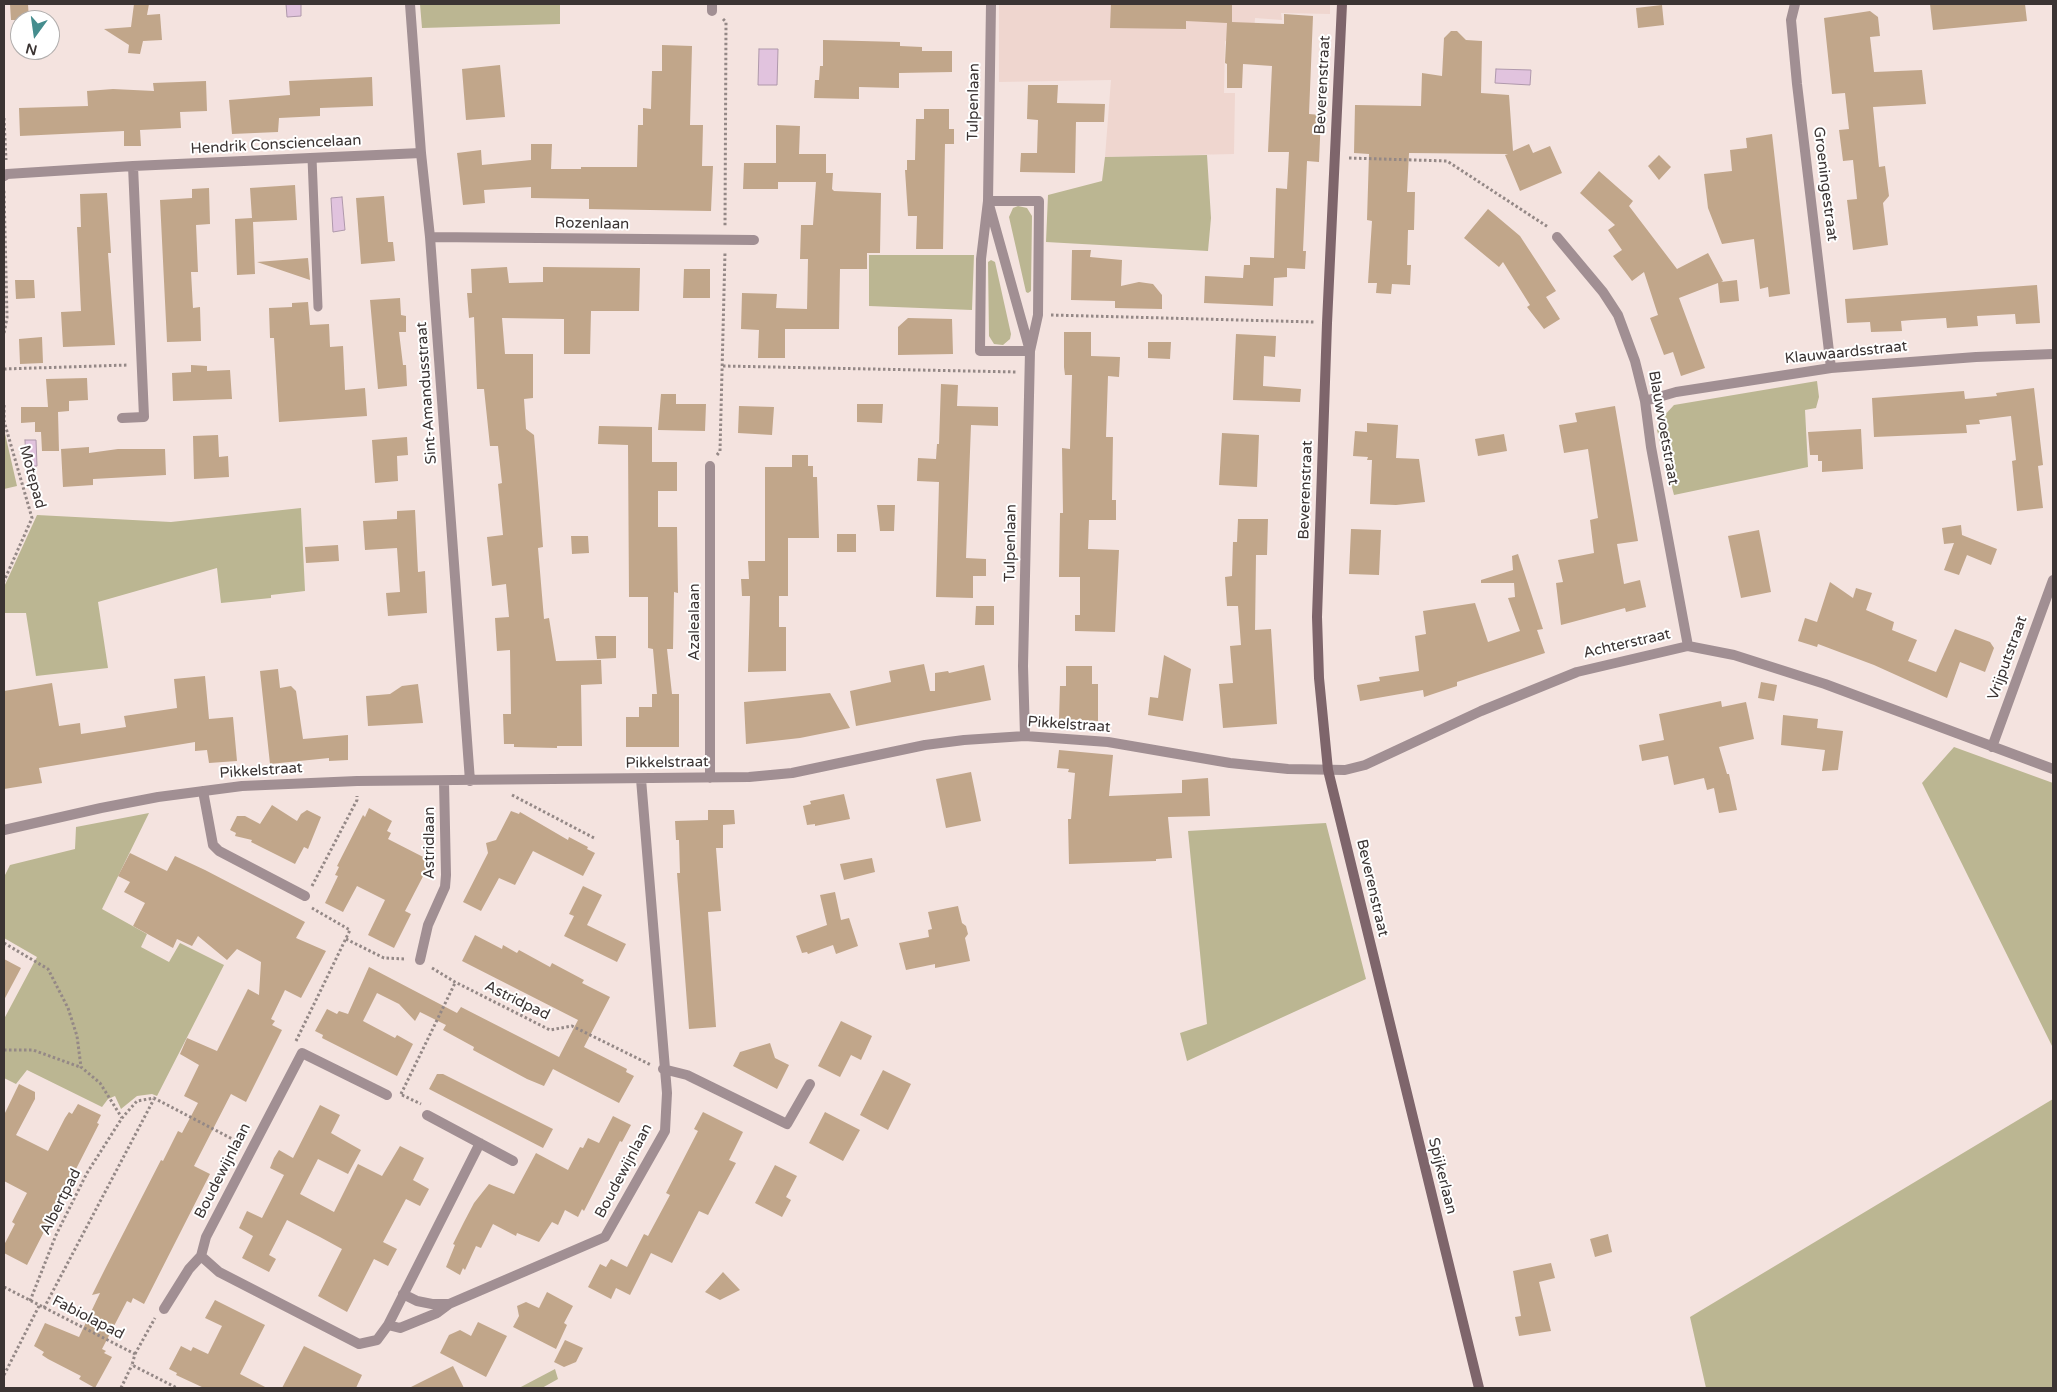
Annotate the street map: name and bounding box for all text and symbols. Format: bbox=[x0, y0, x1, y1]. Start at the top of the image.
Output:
north arrow bbox=[10, 10, 60, 60]
street label: Beverenstraat bbox=[1311, 35, 1335, 135]
text: N bbox=[24, 39, 39, 59]
street label: Tulpenlaan bbox=[964, 63, 984, 141]
street label: Groeningestraat bbox=[1809, 126, 1841, 242]
street label: Hendrik Consciencelaan bbox=[190, 132, 362, 158]
street label: Rozenlaan bbox=[555, 214, 629, 234]
street label: Sint-Amandusstraat bbox=[413, 321, 441, 465]
street label: Klauwaardsstraat bbox=[1784, 338, 1908, 368]
street label: Blauwvoetstraat bbox=[1644, 370, 1682, 486]
street label: Beverenstraat bbox=[1295, 440, 1317, 540]
street label: Motepad bbox=[15, 443, 49, 511]
street label: Tulpenlaan bbox=[1001, 504, 1021, 582]
street label: Azalealaan bbox=[686, 583, 704, 661]
street label: Vrijputstraat bbox=[1984, 613, 2032, 703]
street label: Achterstraat bbox=[1582, 625, 1672, 663]
street label: Pikkelstraat bbox=[1027, 713, 1111, 737]
street label: Pikkelstraat bbox=[625, 753, 709, 773]
street label: Pikkelstraat bbox=[219, 759, 303, 783]
street label: Astridlaan bbox=[421, 807, 439, 879]
street label: Beverenstraat bbox=[1352, 838, 1392, 938]
street label: Astridpad bbox=[481, 977, 553, 1025]
street label: Boudewijnlaan bbox=[191, 1120, 255, 1222]
street label: Boudewijnlaan bbox=[591, 1121, 657, 1221]
street label: Spijkerlaan bbox=[1424, 1136, 1460, 1216]
street label: Albertpad bbox=[37, 1166, 85, 1238]
street label: Fabiolapad bbox=[49, 1292, 127, 1344]

